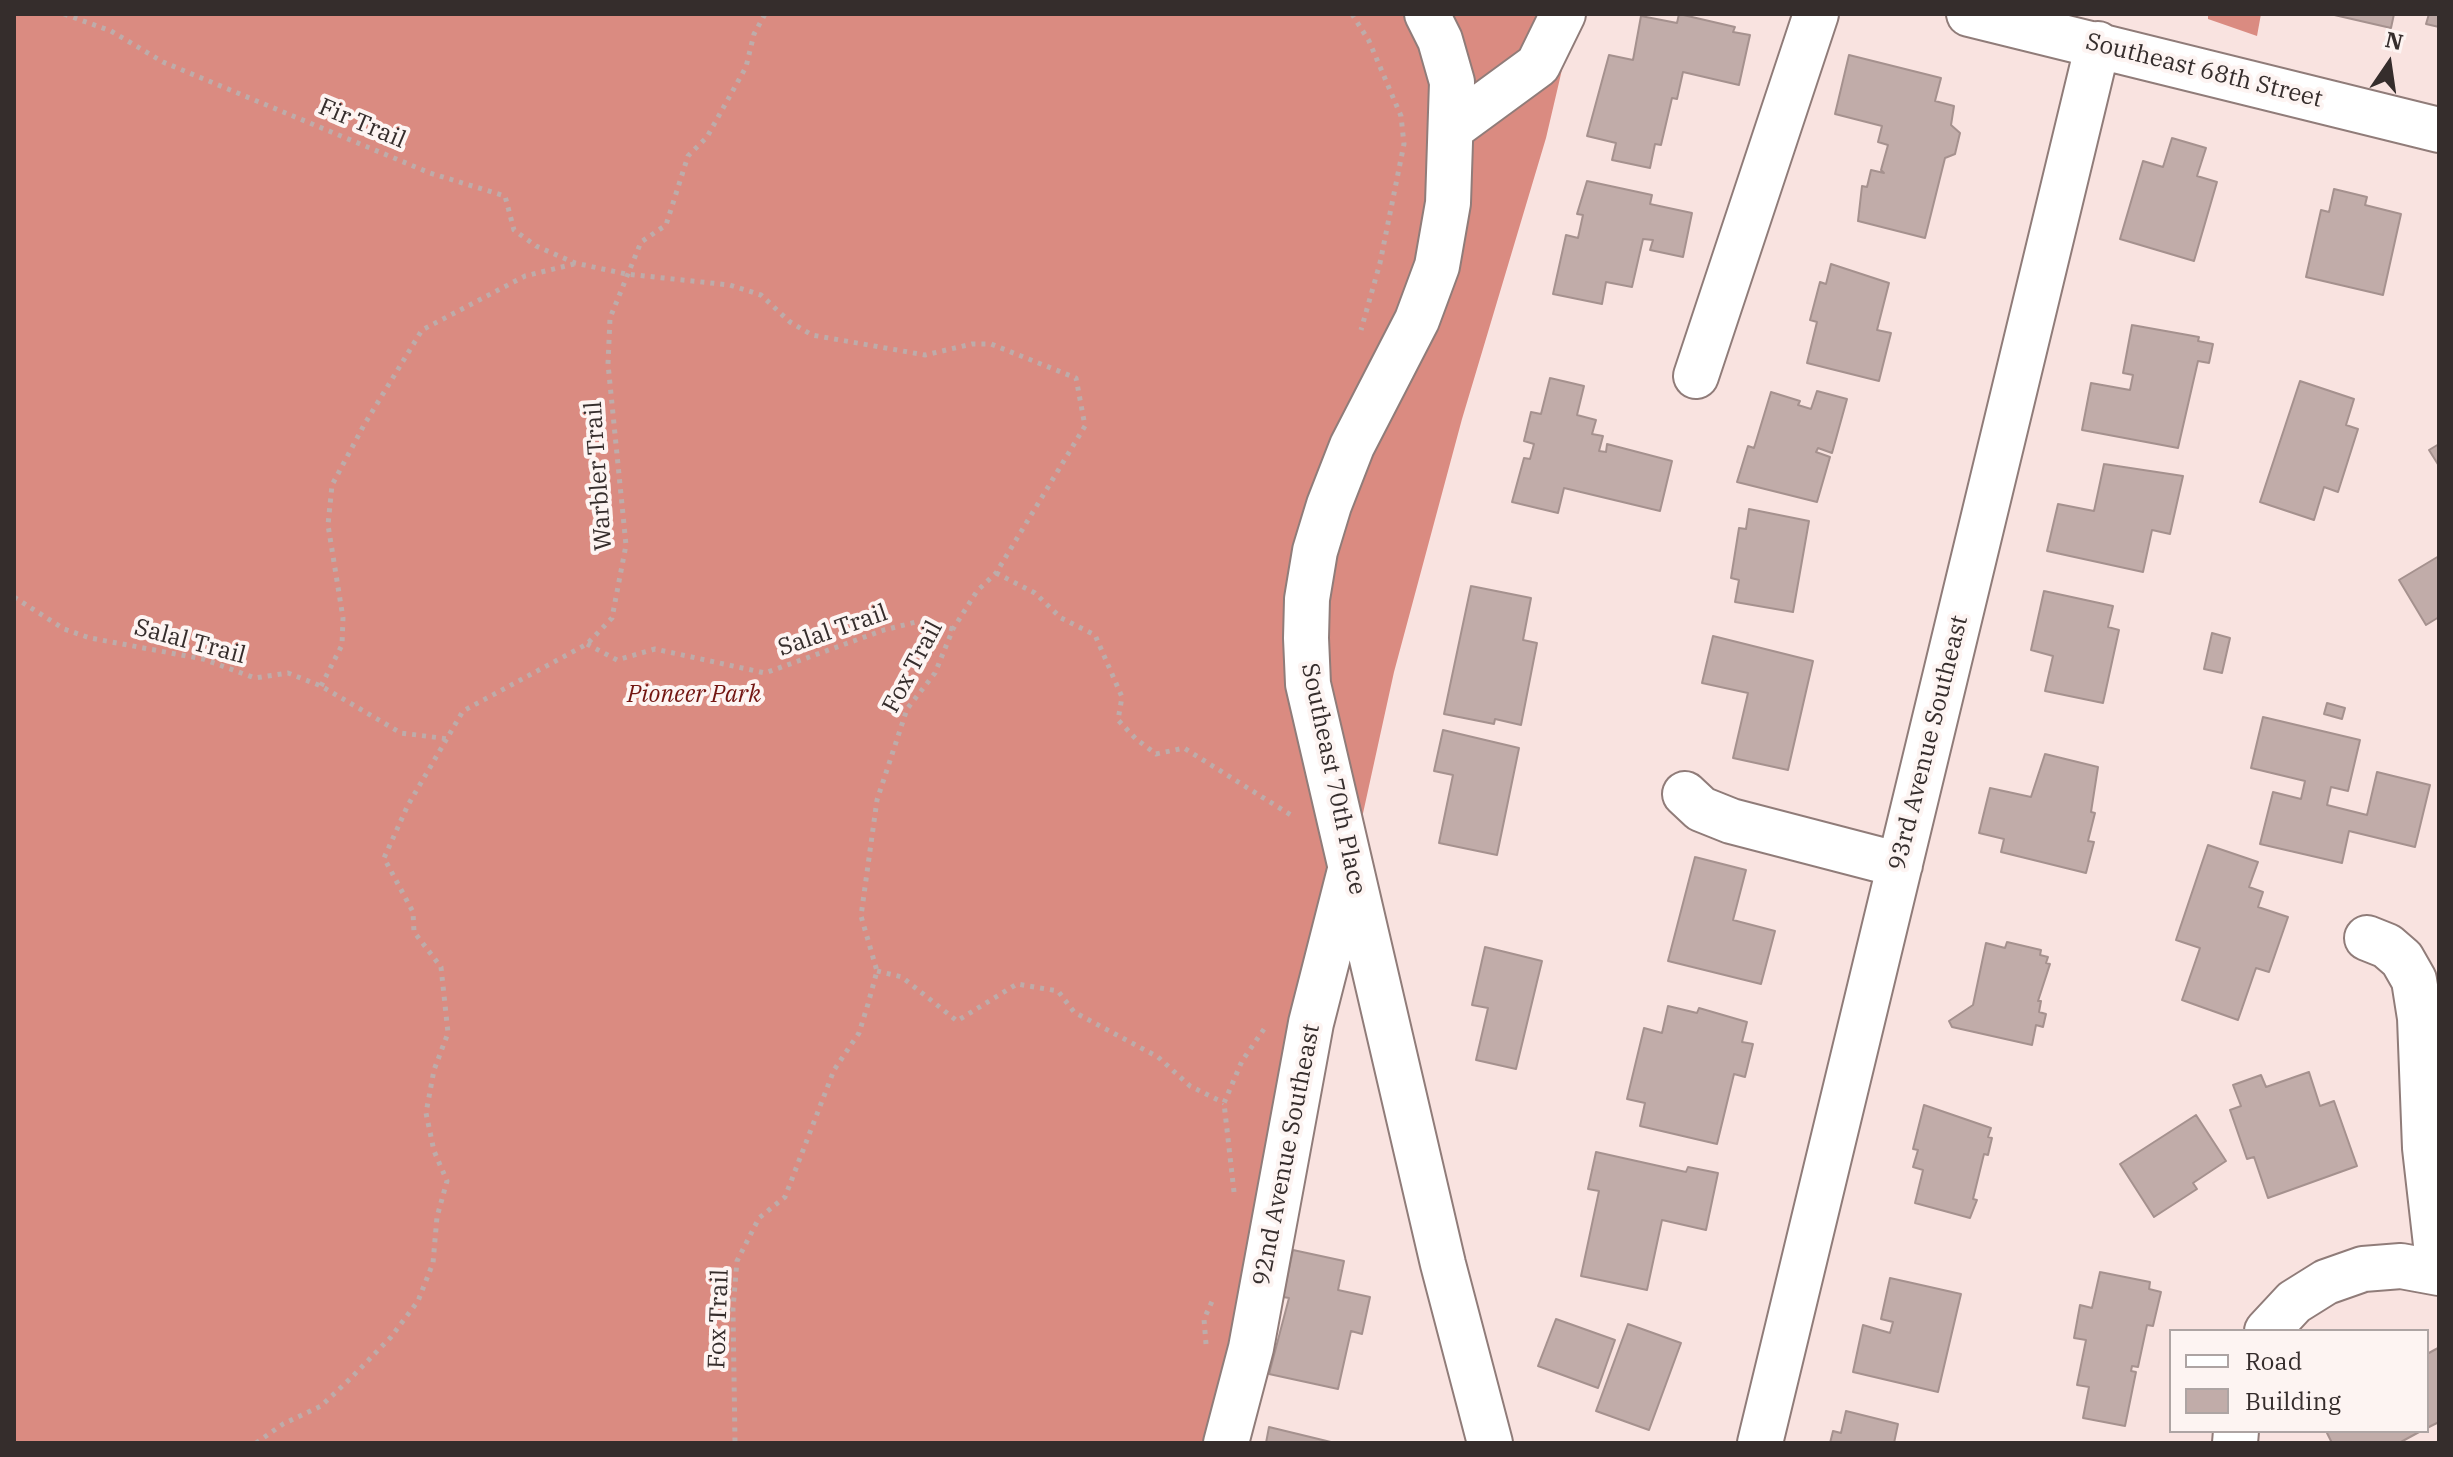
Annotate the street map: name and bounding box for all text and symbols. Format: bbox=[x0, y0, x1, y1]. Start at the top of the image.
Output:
north arrow bbox=[2349, 24, 2429, 104]
text: N bbox=[2383, 24, 2406, 56]
street label: Southeast 68th Street bbox=[2083, 28, 2325, 114]
street label: Fir Trail bbox=[314, 93, 410, 155]
street label: Warbler Trail bbox=[579, 400, 619, 552]
street label: Salal Trail bbox=[774, 599, 892, 663]
street label: Salal Trail bbox=[131, 613, 249, 671]
street label: 93rd Avenue Southeast bbox=[1883, 613, 1975, 873]
street label: Fox Trail bbox=[877, 616, 949, 718]
street label: Southeast 70th Place bbox=[1294, 661, 1372, 897]
park label: Pioneer Park bbox=[627, 681, 761, 709]
street label: 92nd Avenue Southeast bbox=[1247, 1021, 1327, 1289]
street label: Fox Trail bbox=[703, 1269, 735, 1369]
legend bbox=[2169, 1329, 2429, 1433]
text: Road bbox=[2245, 1345, 2302, 1377]
text: Building bbox=[2245, 1385, 2341, 1417]

